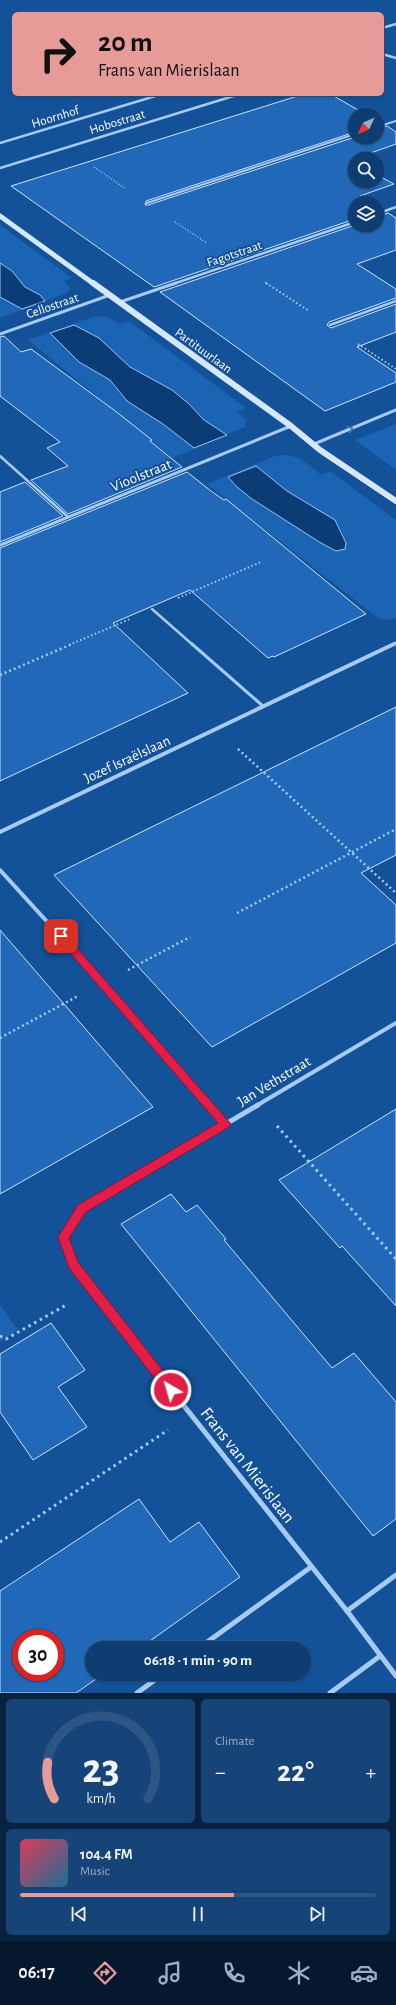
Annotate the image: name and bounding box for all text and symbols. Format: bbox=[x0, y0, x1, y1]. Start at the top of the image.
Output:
icon: right bbox=[32, 28, 84, 80]
text: 20 m bbox=[98, 29, 153, 57]
text: Frans van Mierislaan bbox=[98, 62, 239, 80]
street label: Hoornhof bbox=[30, 104, 82, 131]
street label: Hobostraat bbox=[88, 108, 147, 137]
north arrow bbox=[348, 108, 384, 144]
map controls bbox=[348, 108, 384, 232]
button: search bbox=[348, 152, 384, 188]
button: layers bbox=[348, 196, 384, 232]
street label: Fagotstraat bbox=[205, 239, 264, 270]
street label: Cellostraat bbox=[25, 291, 80, 321]
street label: Partituurlaan bbox=[172, 326, 234, 376]
one-way arrow bbox=[346, 426, 354, 434]
street label: Vioolstraat bbox=[109, 456, 174, 494]
street label: Jozef Israëlslaan bbox=[82, 733, 173, 786]
pin bbox=[44, 919, 78, 953]
icon: arrive bbox=[50, 925, 72, 947]
street label: Jan Vethstraat bbox=[235, 1054, 314, 1109]
position arrow bbox=[150, 1369, 192, 1411]
street label: Frans van Mierislaan bbox=[197, 1404, 298, 1527]
speed limit sign: 30 bbox=[12, 1629, 64, 1681]
text: 06:18 · 1 min · 90 m bbox=[144, 1653, 252, 1668]
text: Climate bbox=[215, 1735, 254, 1748]
text: 23 bbox=[82, 1749, 119, 1790]
text: 22° bbox=[277, 1757, 314, 1787]
text: − bbox=[215, 1761, 226, 1783]
text: + bbox=[365, 1761, 376, 1783]
text: km/h bbox=[86, 1792, 115, 1806]
text: 104.4 FM bbox=[80, 1847, 133, 1862]
text: Music bbox=[80, 1865, 110, 1878]
icon: previous bbox=[68, 1903, 90, 1925]
icon: pause bbox=[187, 1903, 209, 1925]
icon: next bbox=[306, 1903, 328, 1925]
icon: directions bbox=[91, 1959, 119, 1987]
icon: music bbox=[156, 1959, 184, 1987]
icon: phone bbox=[220, 1959, 248, 1987]
icon: climate bbox=[285, 1959, 313, 1987]
icon: car bbox=[350, 1959, 378, 1987]
text: 06:17 bbox=[18, 1964, 55, 1982]

